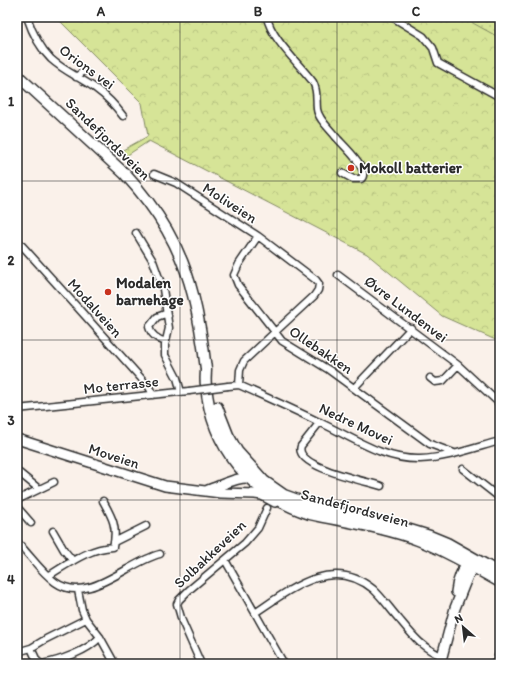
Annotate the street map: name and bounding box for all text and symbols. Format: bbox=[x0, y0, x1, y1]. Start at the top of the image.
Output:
text: A bbox=[96, 4, 106, 19]
text: B bbox=[254, 4, 263, 19]
text: C bbox=[412, 4, 421, 19]
street label: Orions vei bbox=[56, 41, 118, 93]
text: 1 bbox=[8, 94, 14, 109]
street label: Sandefjordsveien bbox=[62, 94, 155, 184]
place label: Mokoll batterier bbox=[359, 159, 463, 177]
marker: Mokoll batterier bbox=[346, 163, 356, 173]
street label: Moliveien bbox=[199, 179, 261, 227]
text: 2 bbox=[8, 253, 15, 268]
street label: Øvre Lundenvei bbox=[361, 272, 451, 346]
place label: Modalen barnehage bbox=[116, 274, 184, 310]
street label: Modalveien bbox=[64, 275, 126, 342]
marker: Modalen barnehage bbox=[103, 287, 113, 297]
street label: Ollebakken bbox=[286, 322, 357, 378]
street label: Mo terrasse bbox=[83, 372, 159, 398]
street label: Nedre Movei bbox=[316, 399, 396, 449]
text: 3 bbox=[7, 413, 15, 428]
street label: Moveien bbox=[86, 439, 142, 473]
street label: Sandefjordsveien bbox=[299, 485, 411, 531]
street label: Solbakkeveien bbox=[170, 516, 250, 592]
text: 4 bbox=[7, 572, 15, 587]
north arrow bbox=[443, 607, 483, 647]
text: N bbox=[452, 611, 465, 626]

